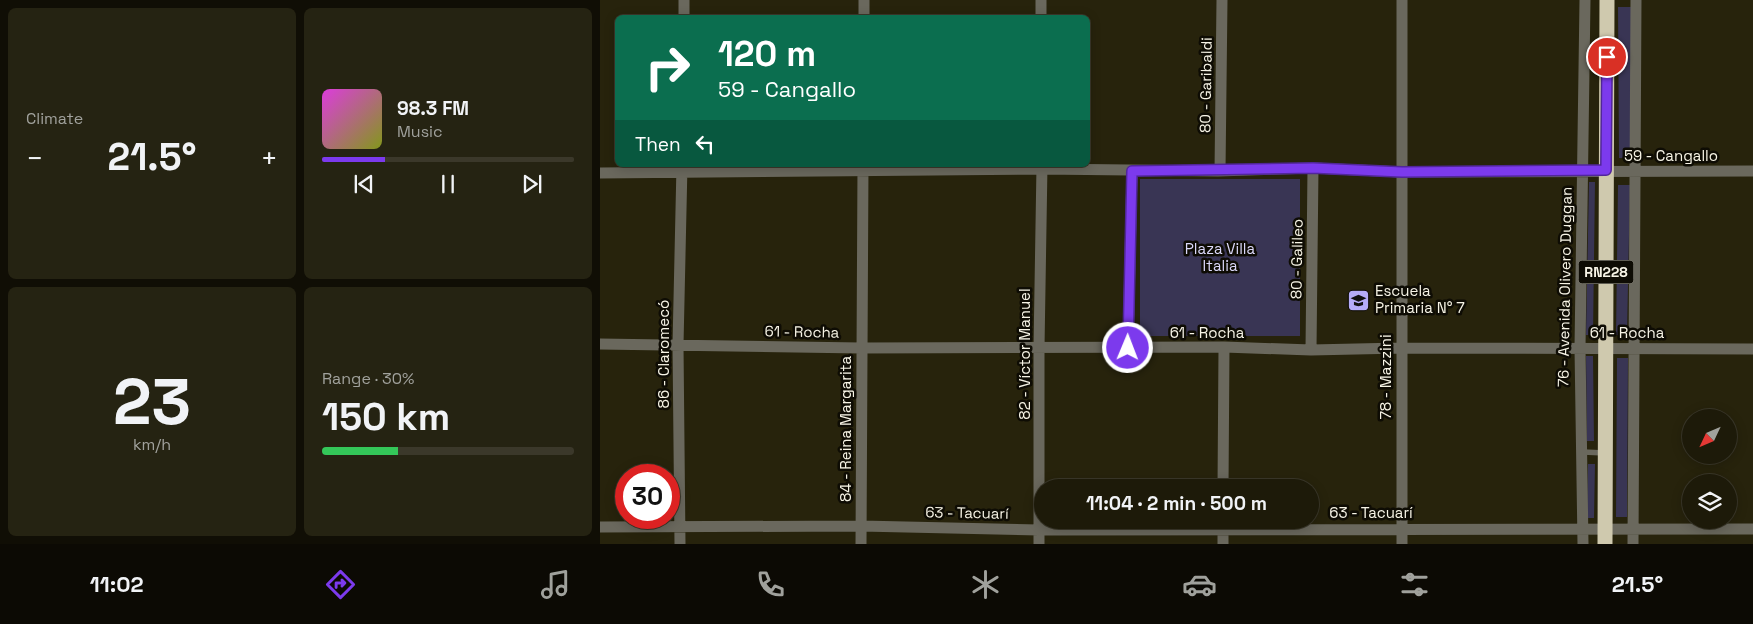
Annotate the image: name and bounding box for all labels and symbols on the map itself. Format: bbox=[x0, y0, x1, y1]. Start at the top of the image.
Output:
pin bbox=[1586, 36, 1628, 78]
street label: 80 - Garibaldi bbox=[1195, 37, 1216, 133]
street label: 59 - Cangallo bbox=[1624, 146, 1718, 165]
street label: 76 - Avenida Olivero Duggan bbox=[1553, 187, 1576, 387]
street label: 80 - Galileo bbox=[1286, 219, 1307, 299]
park label: Plaza Villa Italia bbox=[1185, 239, 1256, 275]
road number: RN228 bbox=[1578, 260, 1634, 284]
place label: Escuela Primaria N° 7 bbox=[1375, 281, 1465, 317]
street label: 82 - Víctor Manuel bbox=[1015, 288, 1034, 420]
school or university icon: Escuela Primaria N° 7 bbox=[1347, 288, 1371, 312]
street label: 86 - Claromecó bbox=[654, 300, 673, 408]
street label: 61 - Rocha bbox=[765, 321, 840, 342]
position arrow bbox=[1101, 321, 1153, 373]
street label: 61 - Rocha bbox=[1170, 323, 1245, 342]
street label: 61 - Rocha bbox=[1590, 323, 1665, 342]
street label: 78 - Mazzini bbox=[1376, 334, 1395, 420]
street label: 84 - Reina Margarita bbox=[836, 356, 855, 502]
north arrow bbox=[1682, 409, 1738, 464]
speed limit sign: 30 bbox=[615, 464, 680, 529]
street label: 63 - Tacuarí bbox=[925, 502, 1009, 523]
street label: 63 - Tacuarí bbox=[1329, 503, 1413, 522]

